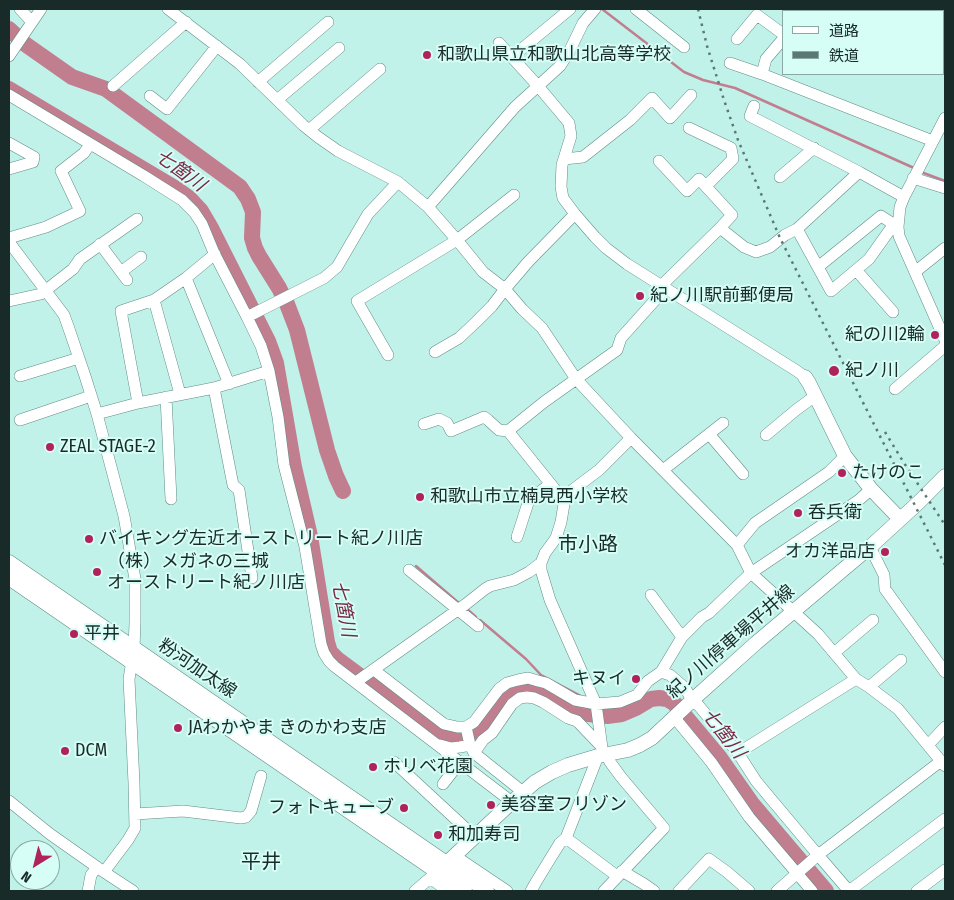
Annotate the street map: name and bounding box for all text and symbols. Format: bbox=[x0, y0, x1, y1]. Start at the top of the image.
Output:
legend bbox=[782, 10, 944, 75]
text: 道路 bbox=[829, 22, 859, 40]
place label: 和歌山県立和歌山北高等学校 bbox=[437, 44, 671, 66]
text: 鉄道 bbox=[829, 47, 859, 65]
marker: 和歌山県立和歌山北高等学校 bbox=[421, 49, 433, 61]
water label: 七箇川 bbox=[150, 145, 210, 197]
place label: 紀ノ川駅前郵便局 bbox=[650, 285, 794, 307]
marker: 紀ノ川駅前郵便局 bbox=[634, 290, 646, 302]
place label: 紀の川2輪 bbox=[845, 324, 925, 346]
marker: 紀の川2輪 bbox=[929, 329, 941, 341]
place label: 紀ノ川 bbox=[845, 360, 899, 382]
marker: 紀ノ川 bbox=[827, 364, 841, 378]
place label: ZEAL STAGE-2 bbox=[60, 436, 156, 458]
marker: ZEAL STAGE-2 bbox=[44, 441, 56, 453]
place label: たけのこ bbox=[852, 462, 924, 484]
marker: たけのこ bbox=[836, 467, 848, 479]
place label: 和歌山市立楠見西小学校 bbox=[430, 486, 628, 508]
marker: 和歌山市立楠見西小学校 bbox=[414, 491, 426, 503]
place label: 呑兵衛 bbox=[808, 502, 862, 524]
marker: 呑兵衛 bbox=[792, 507, 804, 519]
place label: バイキング左近オーストリート紀ノ川店 bbox=[99, 528, 423, 550]
marker: バイキング左近オーストリート紀ノ川店 bbox=[83, 533, 95, 545]
district label: 市小路 bbox=[558, 533, 618, 557]
place label: オカ洋品店 bbox=[785, 541, 875, 563]
marker: オカ洋品店 bbox=[879, 546, 891, 558]
place label: （株）メガネの三城 オーストリート紀ノ川店 bbox=[107, 551, 305, 594]
marker: （株）メガネの三城 オーストリート紀ノ川店 bbox=[91, 566, 103, 578]
water label: 七箇川 bbox=[326, 579, 360, 639]
street label: 紀ノ川停車場平井線 bbox=[663, 581, 799, 703]
place label: 平井 bbox=[84, 623, 120, 645]
marker: 平井 bbox=[68, 628, 80, 640]
street label: 粉河加太線 bbox=[154, 635, 240, 703]
place label: キヌイ bbox=[572, 668, 626, 690]
marker: キヌイ bbox=[630, 673, 642, 685]
water label: 七箇川 bbox=[696, 705, 750, 763]
place label: JAわかやま きのかわ支店 bbox=[188, 717, 387, 739]
marker: JAわかやま きのかわ支店 bbox=[172, 722, 184, 734]
place label: DCM bbox=[75, 740, 107, 762]
marker: DCM bbox=[59, 745, 71, 757]
place label: ホリベ花園 bbox=[383, 756, 473, 778]
marker: ホリベ花園 bbox=[367, 761, 379, 773]
place label: 美容室フリゾン bbox=[501, 794, 627, 816]
place label: フォトキューブ bbox=[268, 797, 394, 819]
marker: 美容室フリゾン bbox=[485, 799, 497, 811]
marker: フォトキューブ bbox=[398, 802, 410, 814]
place label: 和加寿司 bbox=[448, 824, 520, 846]
marker: 和加寿司 bbox=[432, 829, 444, 841]
north arrow bbox=[10, 840, 60, 890]
district label: 平井 bbox=[241, 850, 281, 874]
text: N bbox=[18, 867, 35, 886]

